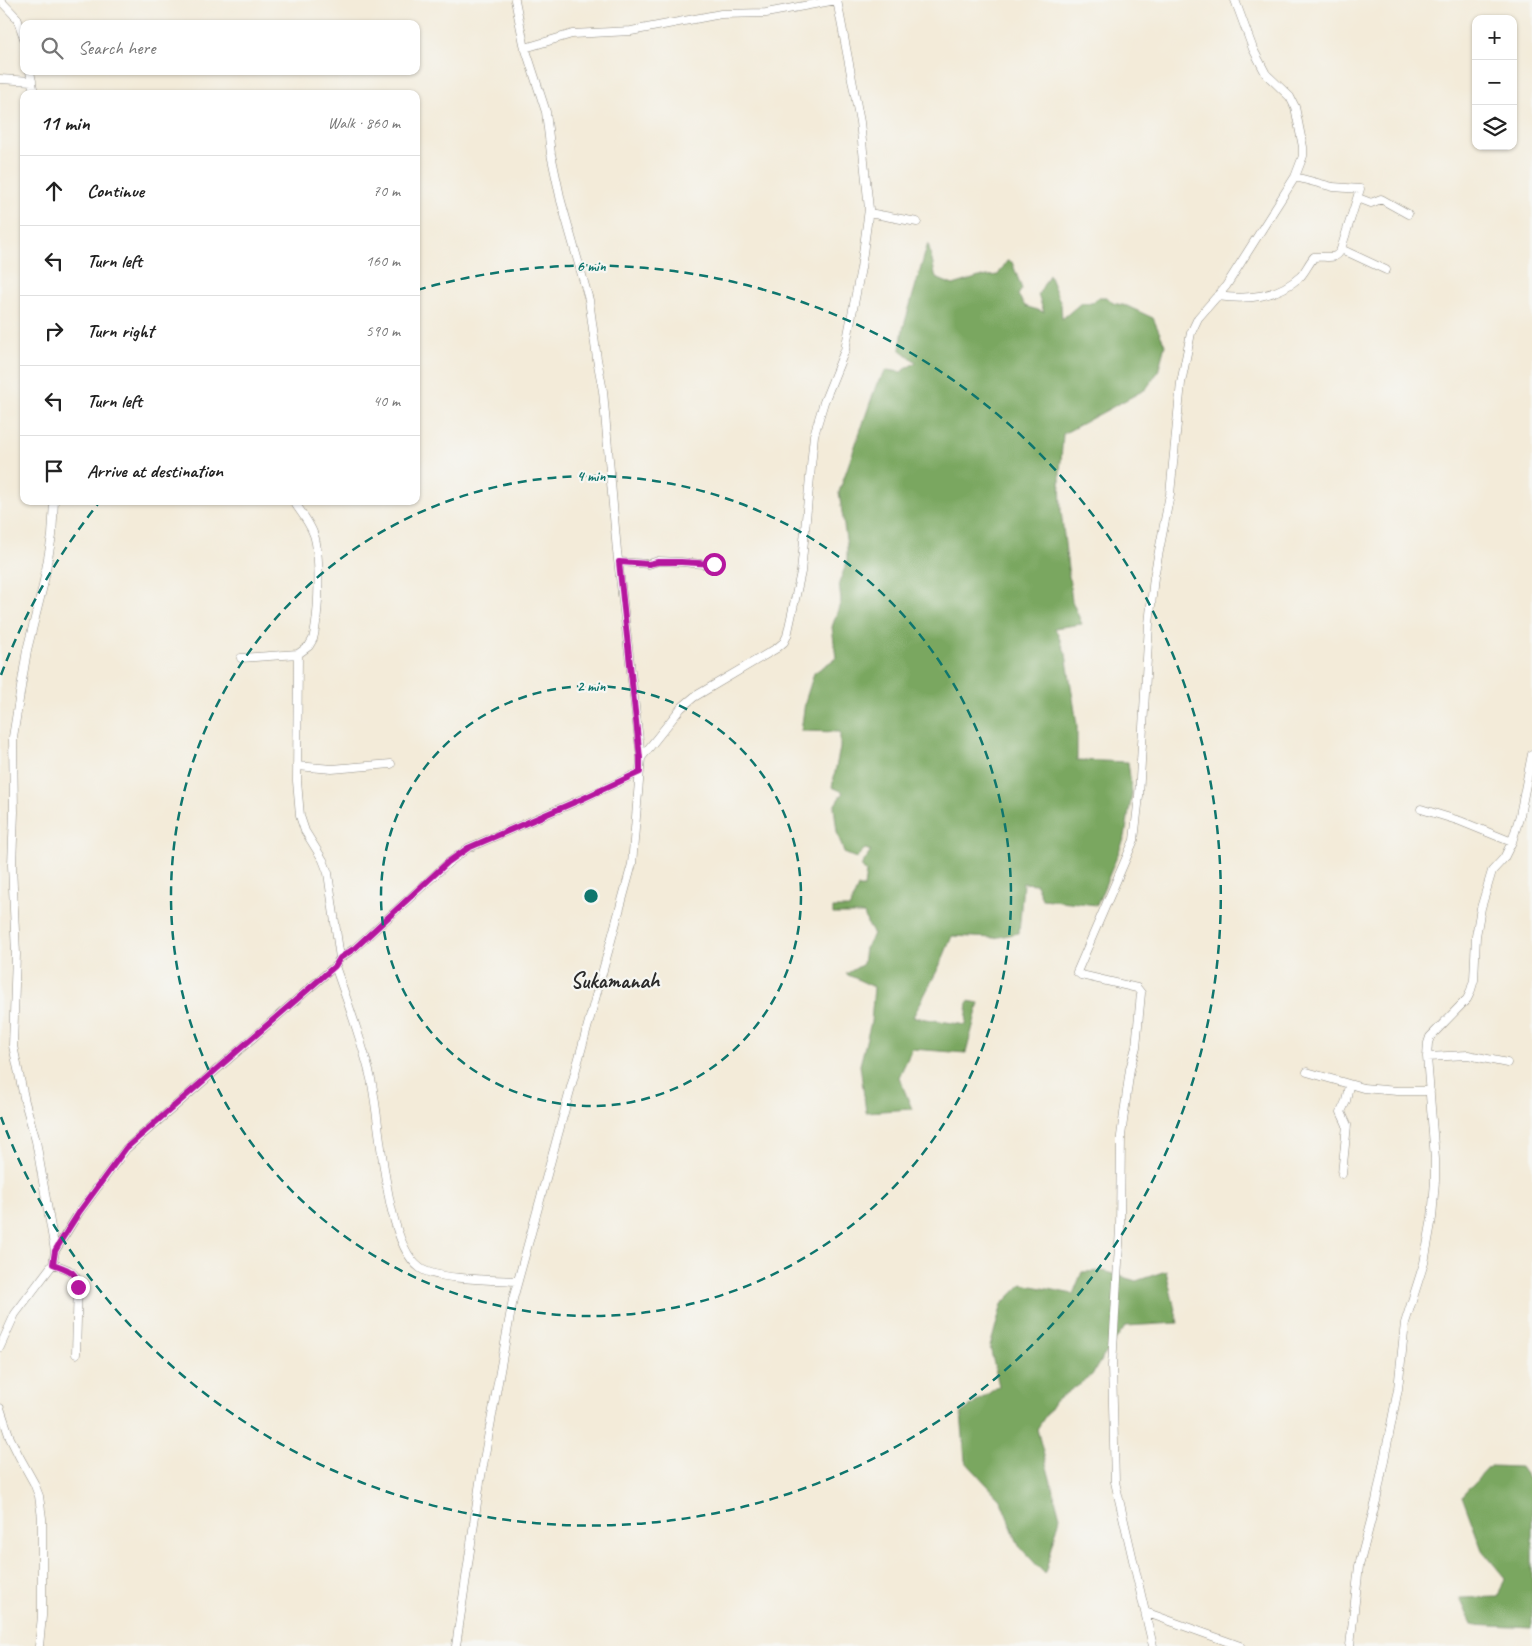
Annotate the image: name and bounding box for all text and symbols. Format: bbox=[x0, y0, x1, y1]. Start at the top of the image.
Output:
map controls bbox=[1472, 15, 1517, 150]
button: + bbox=[1472, 15, 1517, 60]
search box bbox=[20, 20, 420, 75]
icon: search bbox=[38, 34, 66, 62]
text: Search here bbox=[78, 36, 155, 60]
button: − bbox=[1472, 60, 1517, 105]
button: layers bbox=[1472, 105, 1517, 150]
text: 11 min bbox=[40, 110, 90, 136]
text: Walk · 860 m bbox=[328, 113, 400, 133]
icon: ahead bbox=[40, 177, 68, 205]
text: Continue bbox=[87, 179, 144, 203]
text: 70 m bbox=[373, 181, 400, 201]
icon: left bbox=[40, 247, 68, 275]
text: Turn left bbox=[87, 249, 142, 273]
text: 160 m bbox=[366, 251, 400, 271]
text: 6 min bbox=[576, 257, 607, 276]
icon: right bbox=[40, 317, 68, 345]
text: Turn right bbox=[87, 319, 154, 343]
text: 590 m bbox=[366, 321, 400, 341]
icon: left bbox=[40, 387, 68, 415]
text: Turn left bbox=[87, 389, 142, 413]
text: 40 m bbox=[373, 391, 400, 411]
icon: arrive bbox=[40, 457, 68, 485]
text: Arrive at destination bbox=[87, 459, 223, 483]
text: 4 min bbox=[577, 467, 606, 486]
route start bbox=[703, 553, 726, 576]
text: 2 min bbox=[577, 677, 606, 696]
centre of rings bbox=[582, 887, 600, 905]
district label: Sukamanah bbox=[570, 967, 661, 995]
route end bbox=[67, 1276, 90, 1299]

